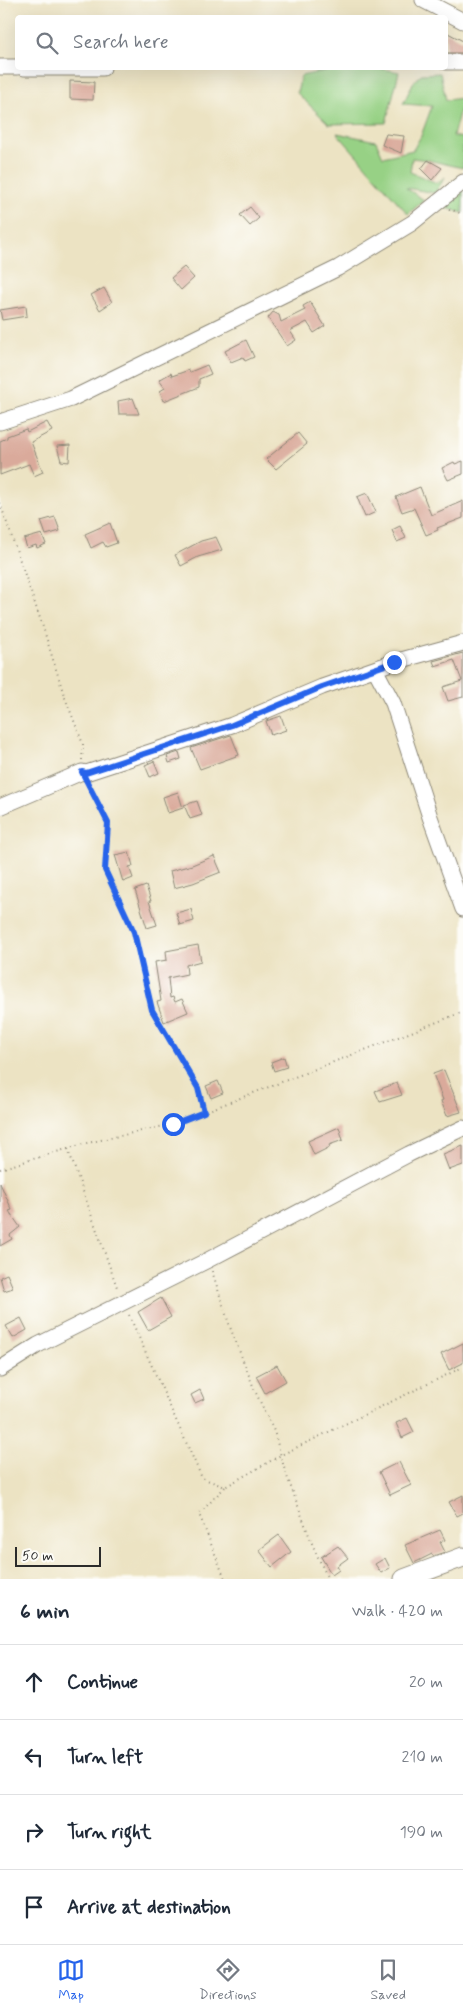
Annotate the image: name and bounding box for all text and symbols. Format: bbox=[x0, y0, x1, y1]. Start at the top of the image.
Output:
search box bbox=[15, 15, 448, 70]
icon: search bbox=[33, 29, 61, 57]
text: Search here bbox=[73, 30, 169, 55]
route end bbox=[383, 651, 406, 674]
route start bbox=[162, 1113, 185, 1136]
scale bar bbox=[15, 1544, 101, 1567]
text: 50 m bbox=[22, 1547, 53, 1565]
text: 6 min bbox=[20, 1598, 70, 1626]
text: Walk · 420 m bbox=[352, 1601, 443, 1622]
icon: ahead bbox=[20, 1668, 48, 1696]
text: Continue bbox=[67, 1670, 138, 1695]
text: 20 m bbox=[409, 1672, 443, 1693]
icon: left bbox=[20, 1743, 48, 1771]
text: Turn left bbox=[67, 1745, 143, 1770]
text: 210 m bbox=[402, 1747, 443, 1768]
icon: right bbox=[20, 1818, 48, 1846]
text: Turn right bbox=[67, 1820, 151, 1845]
text: 190 m bbox=[400, 1822, 443, 1843]
icon: arrive bbox=[20, 1893, 48, 1921]
text: Arrive at destination bbox=[67, 1895, 231, 1920]
tab: Map bbox=[57, 1956, 85, 2004]
tab: Directions bbox=[199, 1956, 257, 2004]
tab: Saved bbox=[371, 1956, 406, 2004]

